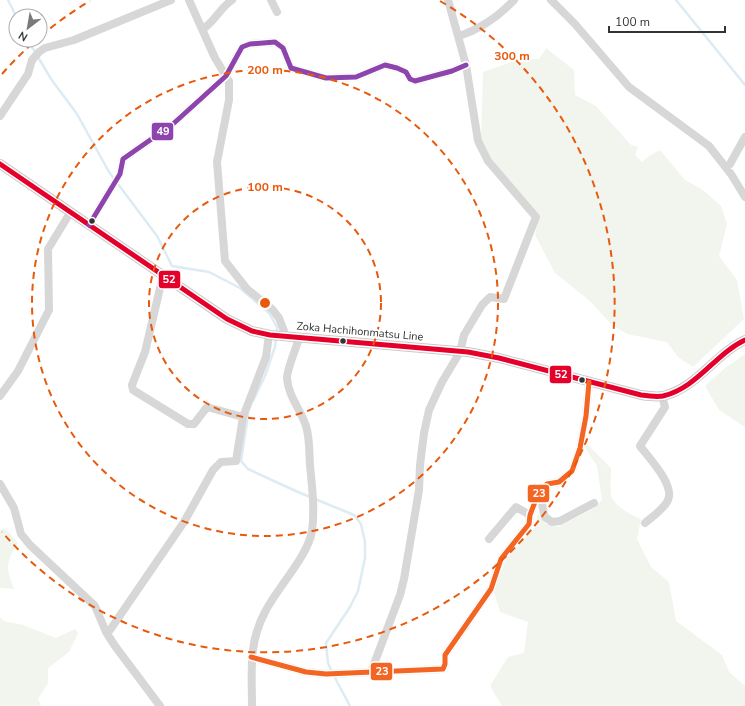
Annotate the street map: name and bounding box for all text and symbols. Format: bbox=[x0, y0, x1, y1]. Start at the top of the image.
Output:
north arrow bbox=[8, 8, 48, 48]
scale bar bbox=[609, 8, 725, 34]
text: 100 m bbox=[615, 14, 650, 30]
text: N bbox=[16, 28, 30, 45]
text: 300 m bbox=[494, 48, 530, 64]
text: 200 m bbox=[247, 62, 283, 78]
line badge: 49 bbox=[151, 122, 174, 141]
text: 49 bbox=[156, 124, 170, 139]
text: 100 m bbox=[247, 179, 283, 195]
unlabelled marker bbox=[87, 216, 97, 226]
line badge: 52 bbox=[158, 270, 181, 289]
text: 52 bbox=[162, 272, 176, 287]
centre of rings bbox=[258, 296, 272, 310]
street label: Zoka Hachihonmatsu Line bbox=[296, 318, 424, 345]
unlabelled marker bbox=[338, 336, 348, 346]
line badge: 52 bbox=[549, 365, 572, 384]
text: 52 bbox=[554, 367, 568, 382]
unlabelled marker bbox=[577, 375, 587, 385]
line badge: 23 bbox=[527, 484, 550, 503]
text: 23 bbox=[532, 486, 546, 501]
line badge: 23 bbox=[370, 662, 393, 681]
text: 23 bbox=[375, 664, 389, 679]

